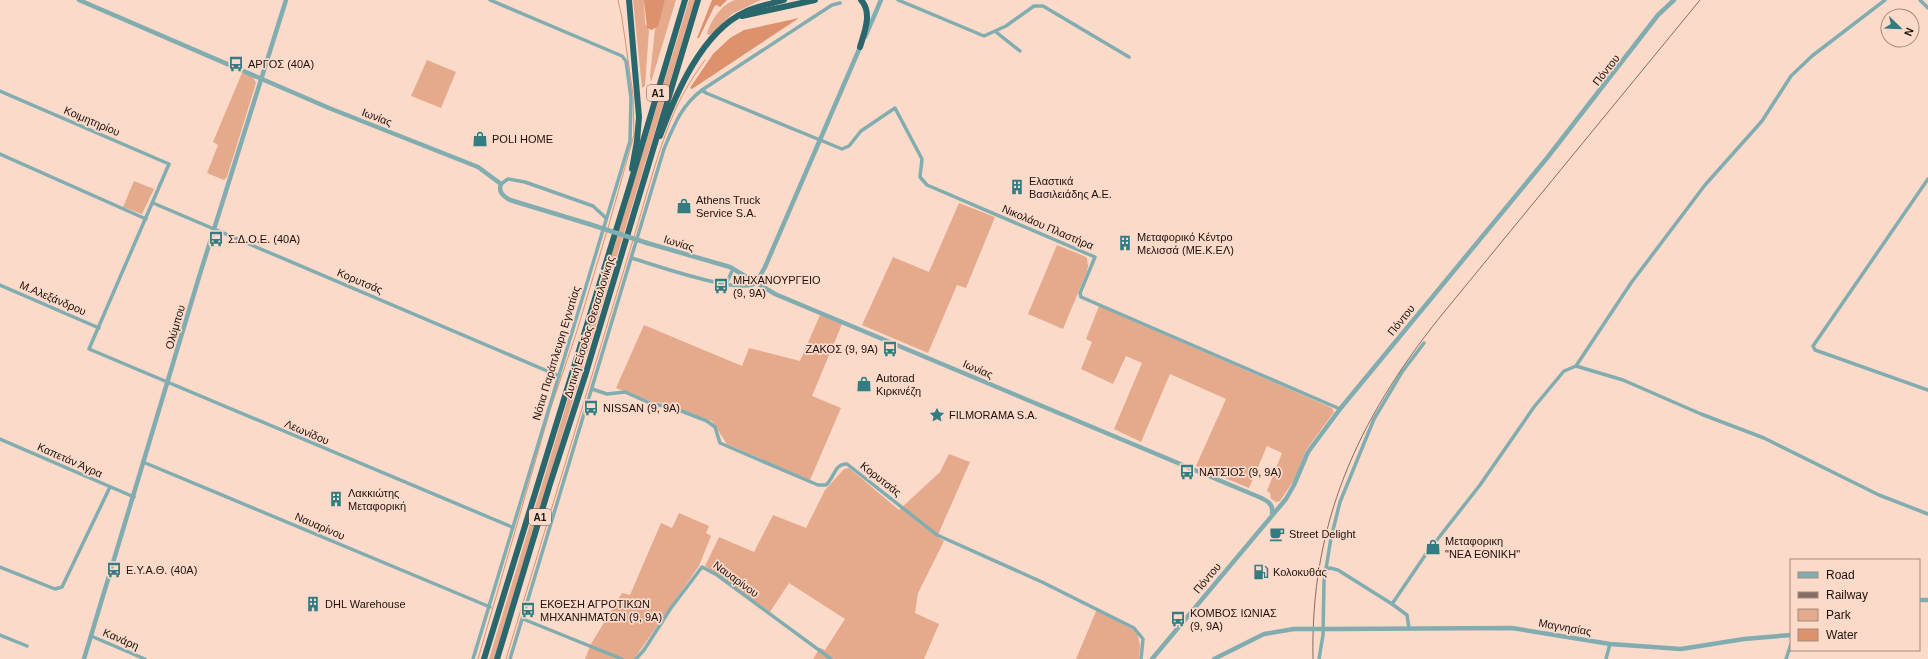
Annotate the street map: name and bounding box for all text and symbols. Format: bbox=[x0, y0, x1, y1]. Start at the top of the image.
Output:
north arrow bbox=[1880, 8, 1920, 48]
text: N bbox=[1902, 26, 1916, 38]
street label: Πόντου bbox=[1590, 52, 1622, 88]
bus stop icon: ΑΡΓΟΣ (40Α) bbox=[227, 55, 245, 73]
place label: ΑΡΓΟΣ (40Α) bbox=[248, 58, 314, 70]
road number: Α1 bbox=[647, 85, 669, 101]
street label: Κοιμητηρίου bbox=[62, 104, 122, 138]
street label: Ιωνίας bbox=[360, 106, 394, 128]
shop icon: POLI HOME bbox=[471, 130, 489, 148]
place label: POLI HOME bbox=[492, 133, 553, 145]
place label: Ελαστικά Βασιλειάδης Α.Ε. bbox=[1029, 175, 1112, 200]
building icon: Ελαστικά Βασιλειάδης Α.Ε. bbox=[1008, 178, 1026, 196]
place label: Athens Truck Service S.A. bbox=[696, 194, 761, 219]
shop icon: Athens Truck Service S.A. bbox=[675, 197, 693, 215]
street label: Νικολάου Πλαστήρα bbox=[1001, 202, 1096, 252]
bus stop icon: Σ.Δ.Ο.Ε. (40Α) bbox=[207, 230, 225, 248]
place label: Μεταφορικό Κέντρο Μελισσά (ΜΕ.Κ.ΕΛ) bbox=[1137, 231, 1234, 256]
place label: Σ.Δ.Ο.Ε. (40Α) bbox=[228, 233, 300, 245]
street label: Ιωνίας bbox=[662, 233, 696, 253]
building icon: Μεταφορικό Κέντρο Μελισσά (ΜΕ.Κ.ΕΛ) bbox=[1116, 234, 1134, 252]
street label: Δυτική Είσοδος Θεσσαλονίκης bbox=[562, 255, 616, 399]
street label: Κορυτσάς bbox=[335, 266, 385, 296]
place label: ΜΗΧΑΝΟΥΡΓΕΙΟ (9, 9Α) bbox=[733, 274, 821, 299]
bus stop icon: ΜΗΧΑΝΟΥΡΓΕΙΟ (9, 9Α) bbox=[712, 277, 730, 295]
street label: Μ.Αλεξάνδρου bbox=[18, 279, 88, 317]
street label: Νότια Παράπλευρη Εγνατίας bbox=[530, 284, 582, 422]
street label: Πόντου bbox=[1385, 302, 1417, 338]
street label: Ολύμπου bbox=[163, 303, 187, 351]
bus stop icon: ΖΑΚΟΣ (9, 9Α) bbox=[881, 340, 899, 358]
place label: ΖΑΚΟΣ (9, 9Α) bbox=[806, 343, 878, 355]
street label: Ιωνίας bbox=[961, 357, 995, 381]
place label: Autorad Κιρκινέζη bbox=[876, 372, 921, 397]
shop icon: Autorad Κιρκινέζη bbox=[855, 375, 873, 393]
bus stop icon: NISSAN (9, 9Α) bbox=[582, 399, 600, 417]
place label: NISSAN (9, 9Α) bbox=[603, 402, 680, 414]
place icon: FILMORAMA S.A. bbox=[928, 406, 946, 424]
place label: FILMORAMA S.A. bbox=[949, 409, 1038, 421]
street label: Λεωνίδου bbox=[283, 417, 331, 447]
street label: Καπετάν Άγρα bbox=[36, 440, 105, 480]
street label: Κορυτσάς bbox=[858, 459, 904, 499]
bus stop icon: ΝΑΤΣΙΟΣ (9, 9Α) bbox=[1178, 463, 1196, 481]
place label: ΝΑΤΣΙΟΣ (9, 9Α) bbox=[1199, 466, 1281, 478]
place label: Λακκιώτης Μεταφορική bbox=[348, 487, 406, 512]
building icon: Λακκιώτης Μεταφορική bbox=[327, 490, 345, 508]
road number: Α1 bbox=[529, 509, 551, 525]
street label: Ναυαρίνου bbox=[293, 510, 347, 542]
cafe icon: Street Delight bbox=[1268, 525, 1286, 543]
place label: Street Delight bbox=[1289, 528, 1356, 540]
place label: Μεταφορικη "ΝΕΑ ΕΘΝΙΚΗ" bbox=[1445, 535, 1520, 560]
shop icon: Μεταφορικη "ΝΕΑ ΕΘΝΙΚΗ" bbox=[1424, 538, 1442, 556]
street label: Ναυαρίνου bbox=[711, 559, 761, 599]
legend bbox=[1790, 559, 1920, 651]
street label: Πόντου bbox=[1191, 560, 1223, 596]
bus stop icon: Ε.Υ.Α.Θ. (40Α) bbox=[105, 561, 123, 579]
fuel station icon: Κολοκυθάς bbox=[1252, 563, 1270, 581]
place label: Ε.Υ.Α.Θ. (40Α) bbox=[126, 564, 197, 576]
place label: Κολοκυθάς bbox=[1273, 566, 1327, 578]
text: Road bbox=[1826, 568, 1855, 582]
text: Railway bbox=[1826, 588, 1868, 602]
building icon: DHL Warehouse bbox=[304, 595, 322, 613]
place label: DHL Warehouse bbox=[325, 598, 406, 610]
place label: ΕΚΘΕΣΗ ΑΓΡΟΤΙΚΩΝ ΜΗΧΑΝΗΜΑΤΩΝ (9, 9Α) bbox=[540, 598, 662, 623]
bus stop icon: ΕΚΘΕΣΗ ΑΓΡΟΤΙΚΩΝ ΜΗΧΑΝΗΜΑΤΩΝ (9, 9Α) bbox=[519, 601, 537, 619]
place label: ΚΟΜΒΟΣ ΙΩΝΙΑΣ (9, 9Α) bbox=[1190, 607, 1277, 632]
text: Park bbox=[1826, 608, 1852, 622]
bus stop icon: ΚΟΜΒΟΣ ΙΩΝΙΑΣ (9, 9Α) bbox=[1169, 610, 1187, 628]
street label: Μαγνησίας bbox=[1538, 616, 1592, 638]
street label: Κανάρη bbox=[101, 626, 141, 652]
text: Water bbox=[1826, 628, 1858, 642]

